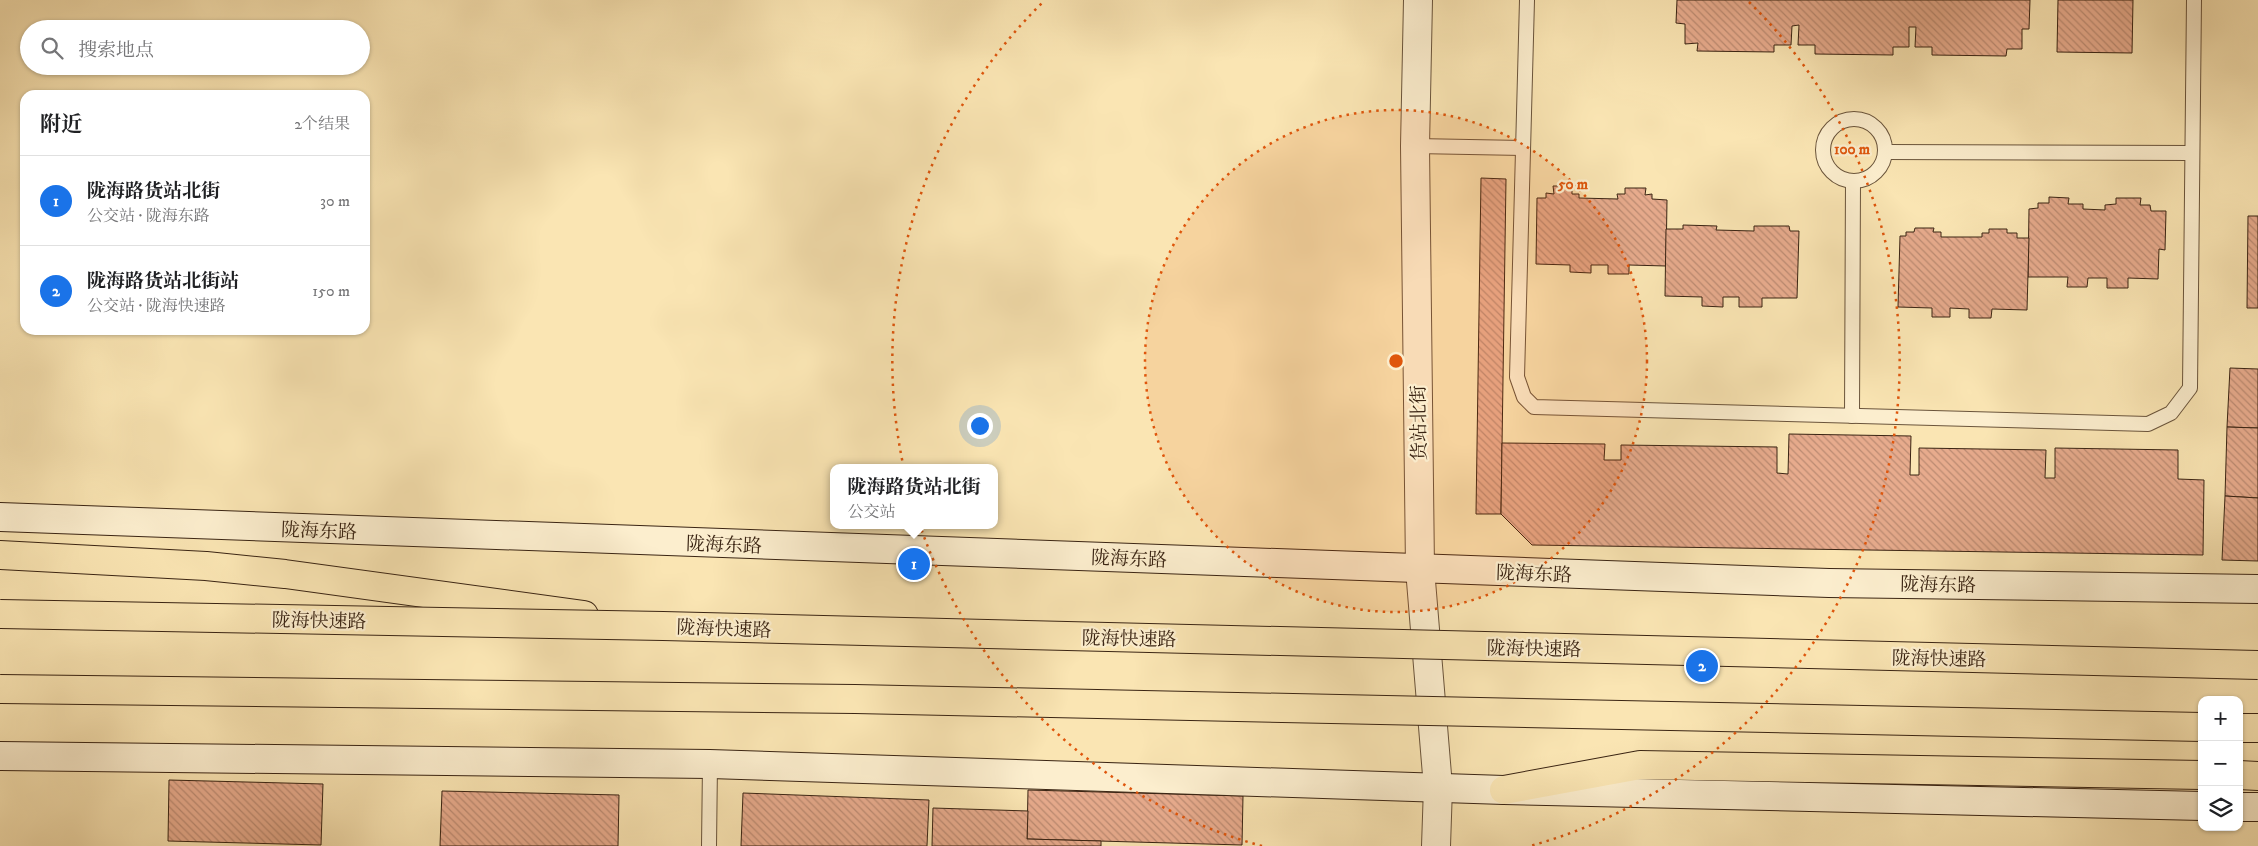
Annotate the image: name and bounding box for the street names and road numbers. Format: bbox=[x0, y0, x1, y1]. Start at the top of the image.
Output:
street label: 货站北街 bbox=[1407, 385, 1432, 461]
street label: 陇海东路 bbox=[281, 519, 357, 544]
street label: 陇海东路 bbox=[686, 533, 762, 558]
street label: 陇海东路 bbox=[1091, 547, 1167, 572]
street label: 陇海东路 bbox=[1496, 562, 1572, 587]
street label: 陇海东路 bbox=[1900, 573, 1976, 598]
street label: 陇海快速路 bbox=[271, 609, 367, 634]
street label: 陇海快速路 bbox=[676, 616, 772, 643]
street label: 陇海快速路 bbox=[1081, 627, 1177, 652]
street label: 陇海快速路 bbox=[1486, 637, 1582, 662]
street label: 陇海快速路 bbox=[1891, 647, 1987, 672]

